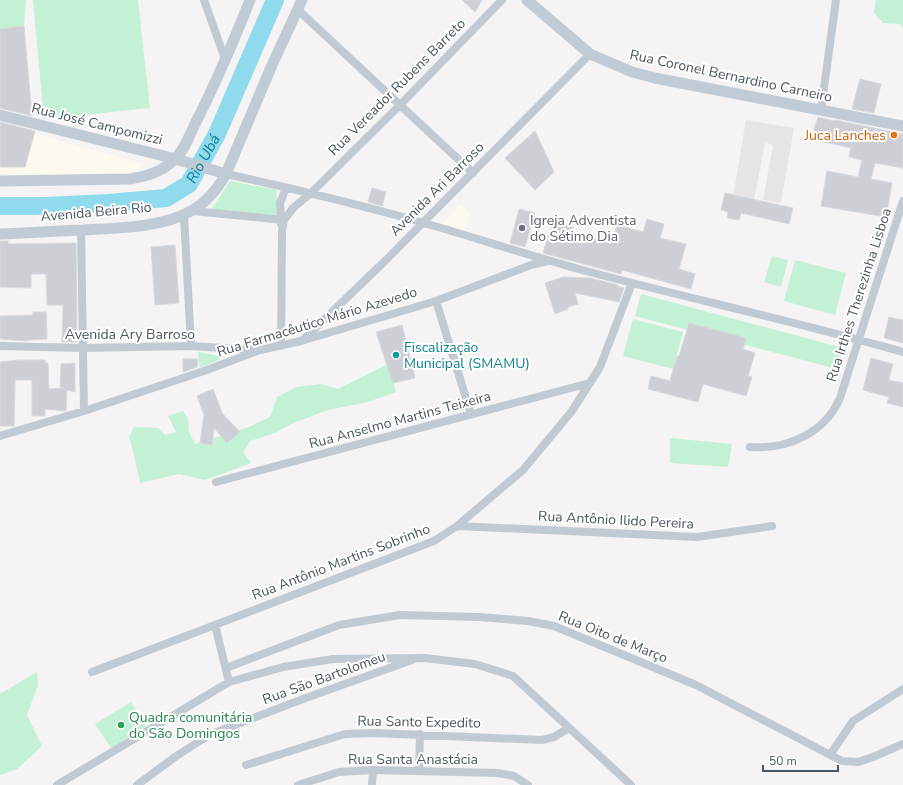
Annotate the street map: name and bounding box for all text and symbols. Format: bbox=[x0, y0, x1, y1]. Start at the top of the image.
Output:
street label: Rua Vereador Rubens Barreto bbox=[324, 14, 470, 160]
street label: Rua Coronel Bernardino Carneiro bbox=[628, 45, 834, 107]
street label: Rua José Campomizzi bbox=[30, 99, 164, 149]
place label: Juca Lanches bbox=[804, 126, 886, 145]
marker: Juca Lanches bbox=[889, 130, 899, 140]
water label: Rio Ubá bbox=[181, 131, 225, 187]
street label: Avenida Ari Barroso bbox=[386, 138, 488, 240]
street label: Avenida Beira Rio bbox=[40, 198, 152, 226]
street label: Rua Irthes Therezinha Lisboa bbox=[822, 206, 896, 384]
place label: Igreja Adventista do Sétimo Dia bbox=[530, 211, 636, 246]
marker: Igreja Adventista do Sétimo Dia bbox=[517, 223, 527, 233]
street label: Rua Farmacêutico Mário Azevedo bbox=[215, 282, 420, 362]
street label: Avenida Ary Barroso bbox=[65, 325, 195, 344]
place label: Fiscalização Municipal (SMAMU) bbox=[404, 338, 530, 373]
marker: Fiscalização Municipal (SMAMU) bbox=[391, 350, 401, 360]
street label: Rua Anselmo Martins Teixeira bbox=[307, 387, 493, 453]
street label: Rua Antônio Ilido Pereira bbox=[538, 506, 694, 534]
street label: Rua Antônio Martins Sobrinho bbox=[249, 519, 433, 605]
street label: Rua Oito de Março bbox=[556, 606, 671, 668]
street label: Rua São Bartolomeu bbox=[260, 647, 388, 709]
place label: Quadra comunitária do São Domingos bbox=[129, 708, 252, 743]
street label: Rua Santo Expedito bbox=[357, 711, 481, 733]
marker: Quadra comunitária do São Domingos bbox=[116, 720, 126, 730]
scale bar bbox=[763, 747, 838, 773]
street label: Rua Santa Anastácia bbox=[348, 750, 478, 769]
text: 50 m bbox=[769, 753, 797, 769]

